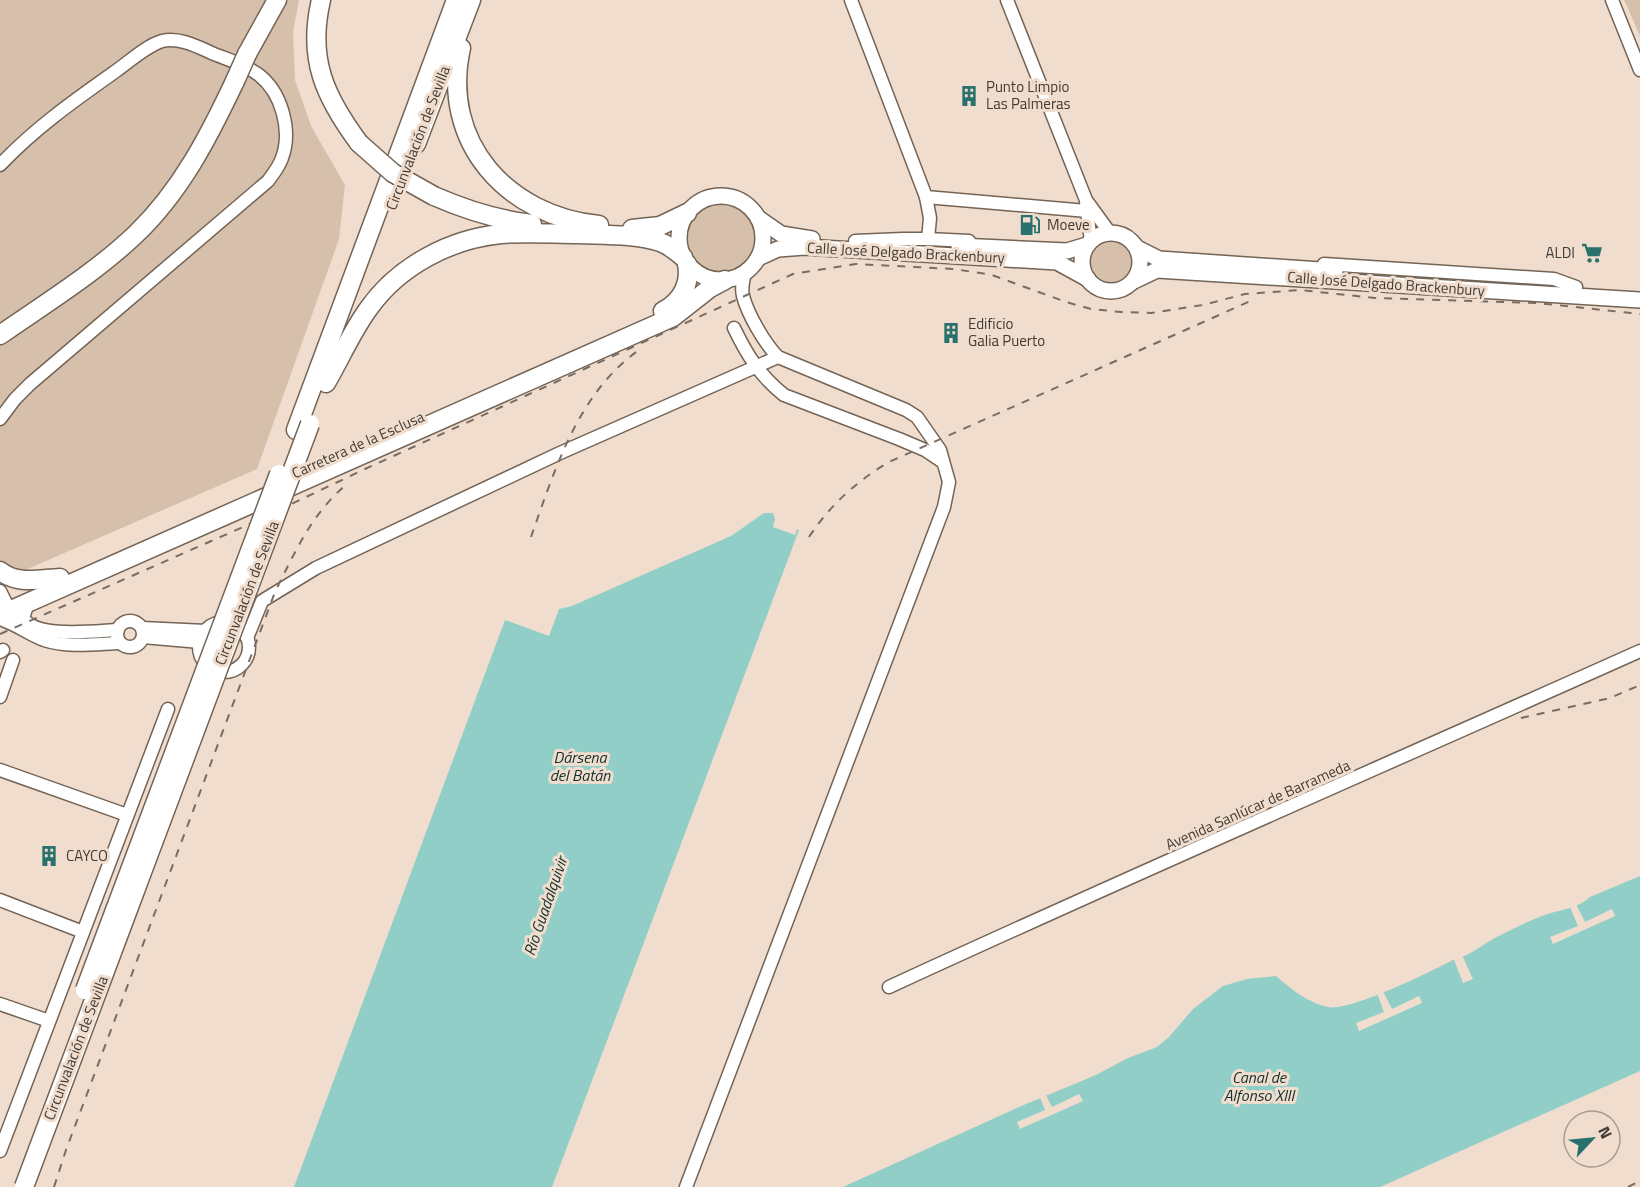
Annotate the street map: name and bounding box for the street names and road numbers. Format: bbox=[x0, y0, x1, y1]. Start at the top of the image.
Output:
street label: Circunvalación de Sevilla bbox=[379, 62, 456, 213]
street label: Calle José Delgado Brackenbury bbox=[807, 236, 1006, 269]
street label: Calle José Delgado Brackenbury bbox=[1286, 265, 1486, 302]
street label: Carretera de la Esclusa bbox=[288, 405, 428, 484]
street label: Circunvalación de Sevilla bbox=[208, 517, 285, 668]
street label: Avenida Sanlúcar de Barrameda bbox=[1162, 753, 1354, 856]
street label: Circunvalación de Sevilla bbox=[37, 972, 114, 1123]

